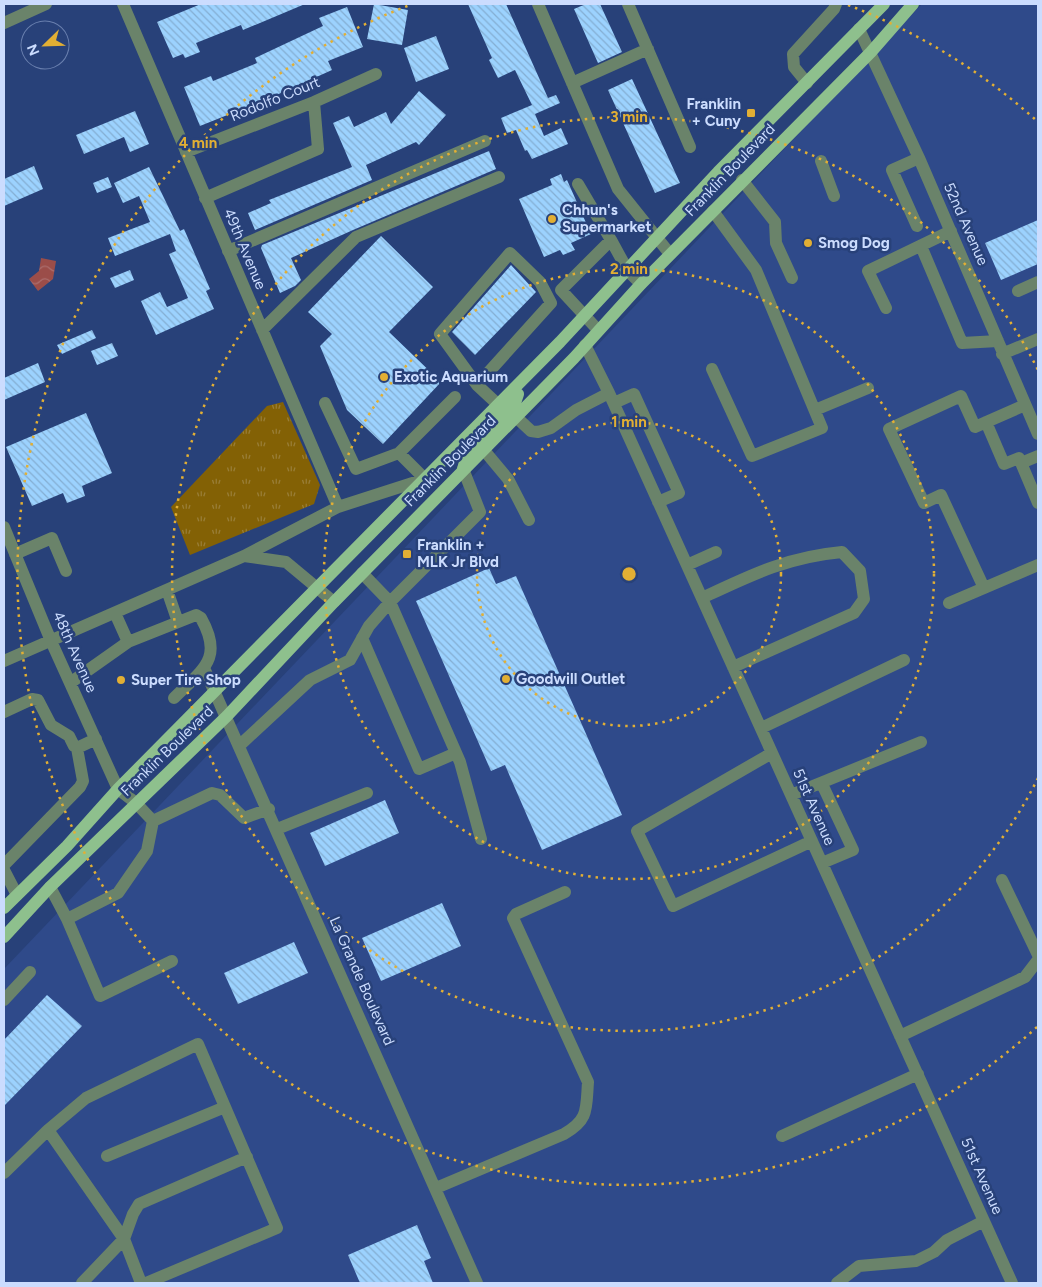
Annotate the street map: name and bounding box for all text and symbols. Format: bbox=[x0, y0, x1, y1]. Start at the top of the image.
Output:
north arrow bbox=[20, 20, 70, 70]
text: N bbox=[24, 42, 43, 58]
street label: Rodolfo Court bbox=[227, 73, 323, 125]
place label: Franklin + Cuny bbox=[686, 95, 741, 130]
marker: Franklin + Cuny bbox=[745, 107, 757, 119]
text: 3 min bbox=[610, 108, 648, 126]
street label: Franklin Boulevard bbox=[681, 120, 779, 220]
text: 4 min bbox=[179, 134, 217, 152]
street label: 52nd Avenue bbox=[940, 180, 992, 268]
place label: Chhun's Supermarket bbox=[562, 201, 651, 236]
street label: 49th Avenue bbox=[220, 206, 270, 292]
marker: Chhun's Supermarket bbox=[546, 213, 558, 225]
place label: Smog Dog bbox=[818, 234, 890, 252]
marker: Smog Dog bbox=[802, 237, 814, 249]
text: 2 min bbox=[610, 260, 648, 278]
place label: Exotic Aquarium bbox=[394, 368, 508, 386]
marker: Exotic Aquarium bbox=[378, 371, 390, 383]
street label: Franklin Boulevard bbox=[401, 412, 499, 510]
text: 1 min bbox=[611, 413, 647, 431]
place label: Franklin + MLK Jr Blvd bbox=[417, 536, 499, 571]
marker: Franklin + MLK Jr Blvd bbox=[401, 548, 413, 560]
centre of rings bbox=[620, 565, 638, 583]
street label: 48th Avenue bbox=[49, 609, 101, 695]
place label: Goodwill Outlet bbox=[516, 670, 625, 688]
place label: Super Tire Shop bbox=[131, 671, 241, 689]
marker: Goodwill Outlet bbox=[500, 673, 512, 685]
marker: Super Tire Shop bbox=[115, 674, 127, 686]
street label: Franklin Boulevard bbox=[117, 702, 217, 800]
street label: 51st Avenue bbox=[789, 766, 839, 848]
street label: La Grande Boulevard bbox=[326, 914, 398, 1048]
street label: 51st Avenue bbox=[957, 1135, 1007, 1217]

